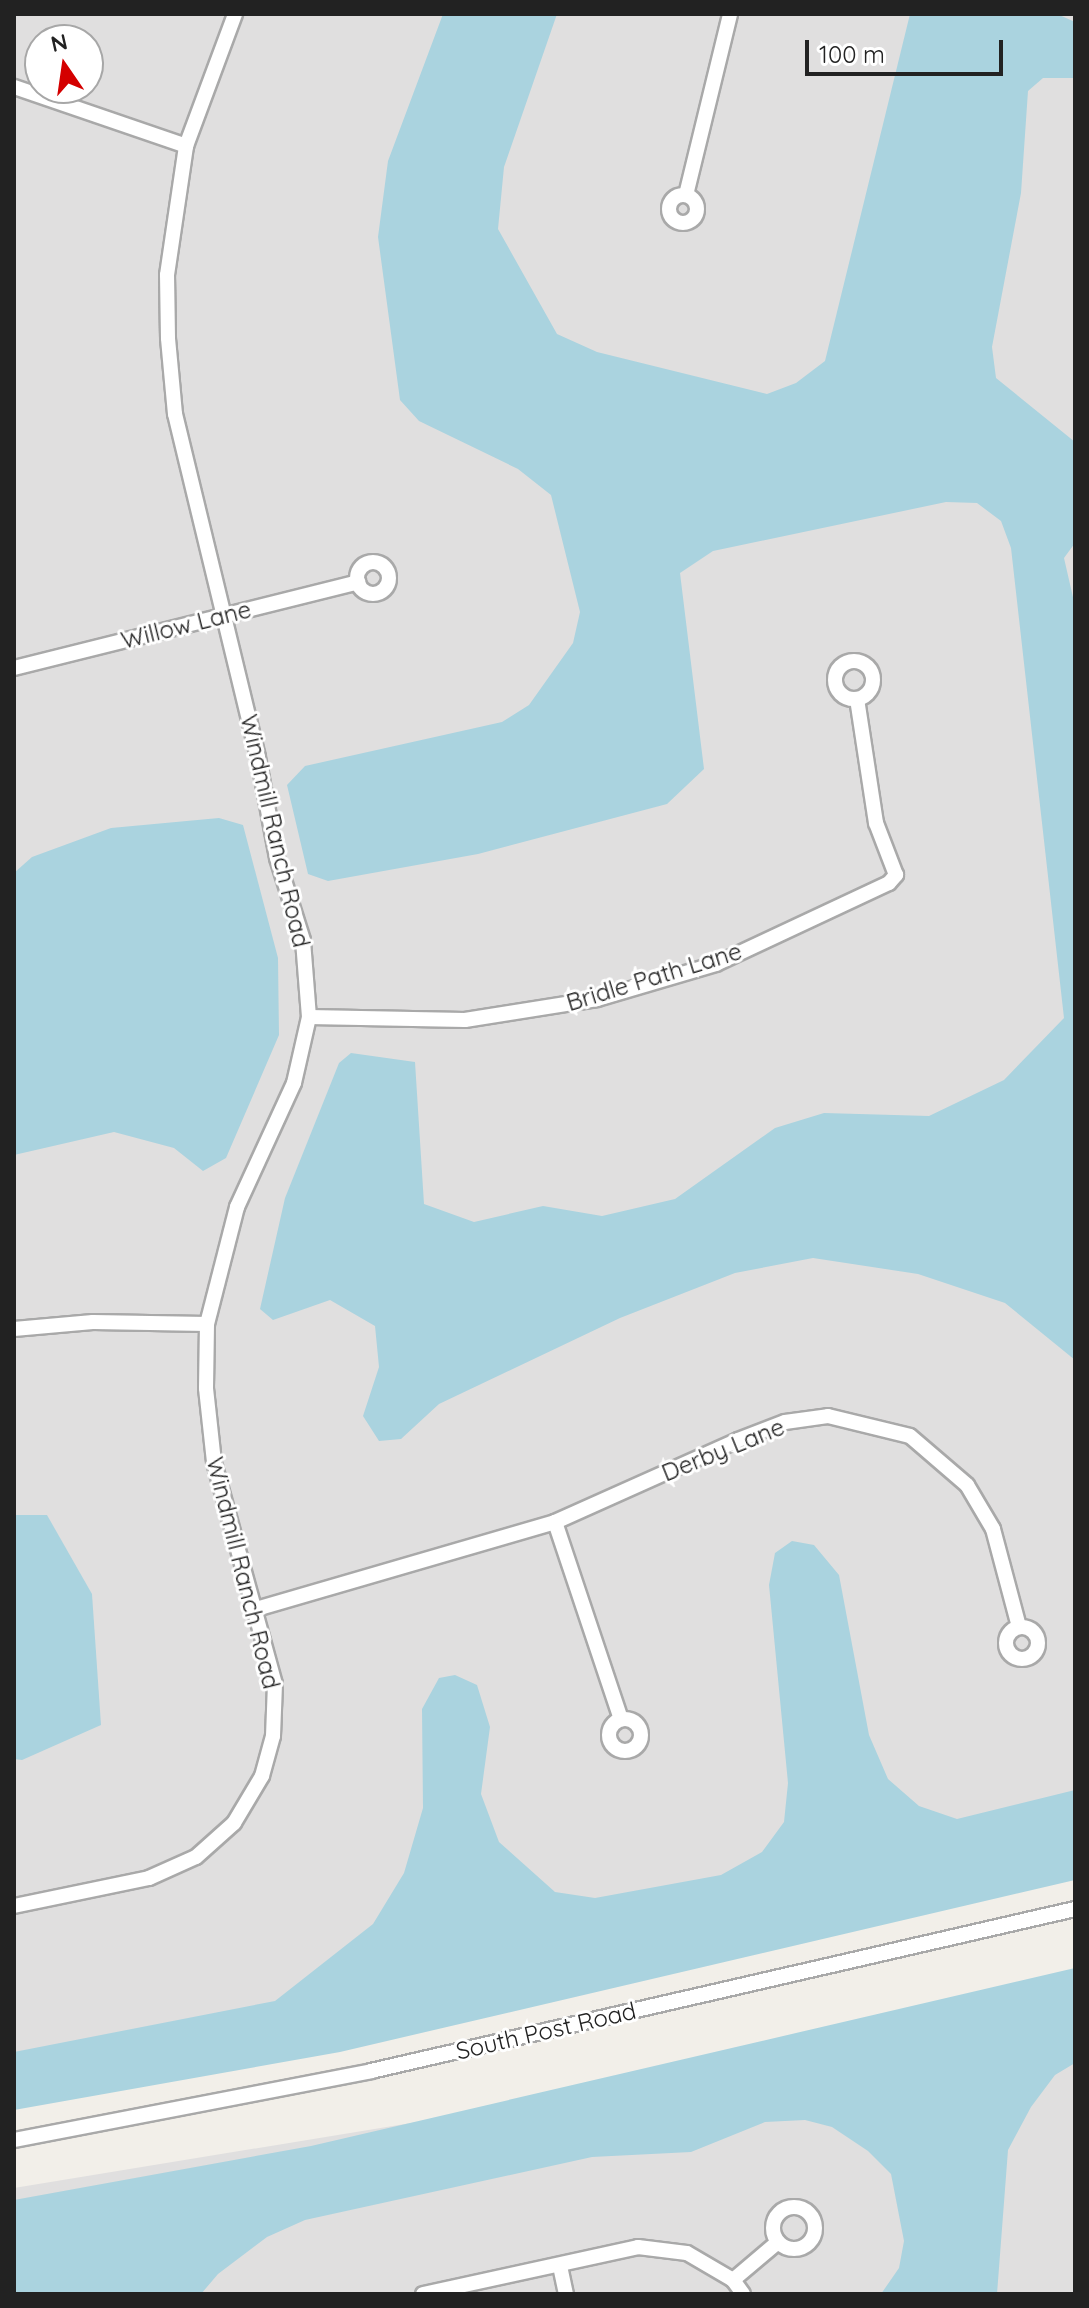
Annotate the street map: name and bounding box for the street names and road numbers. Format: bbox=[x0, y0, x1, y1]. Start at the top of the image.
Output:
street label: Willow Lane bbox=[118, 595, 254, 655]
street label: Windmill Ranch Road bbox=[234, 712, 316, 950]
street label: Bridle Path Lane bbox=[563, 937, 745, 1017]
street label: Derby Lane bbox=[657, 1412, 789, 1488]
street label: Windmill Ranch Road bbox=[200, 1454, 286, 1692]
street label: South Post Road bbox=[453, 1996, 639, 2066]

